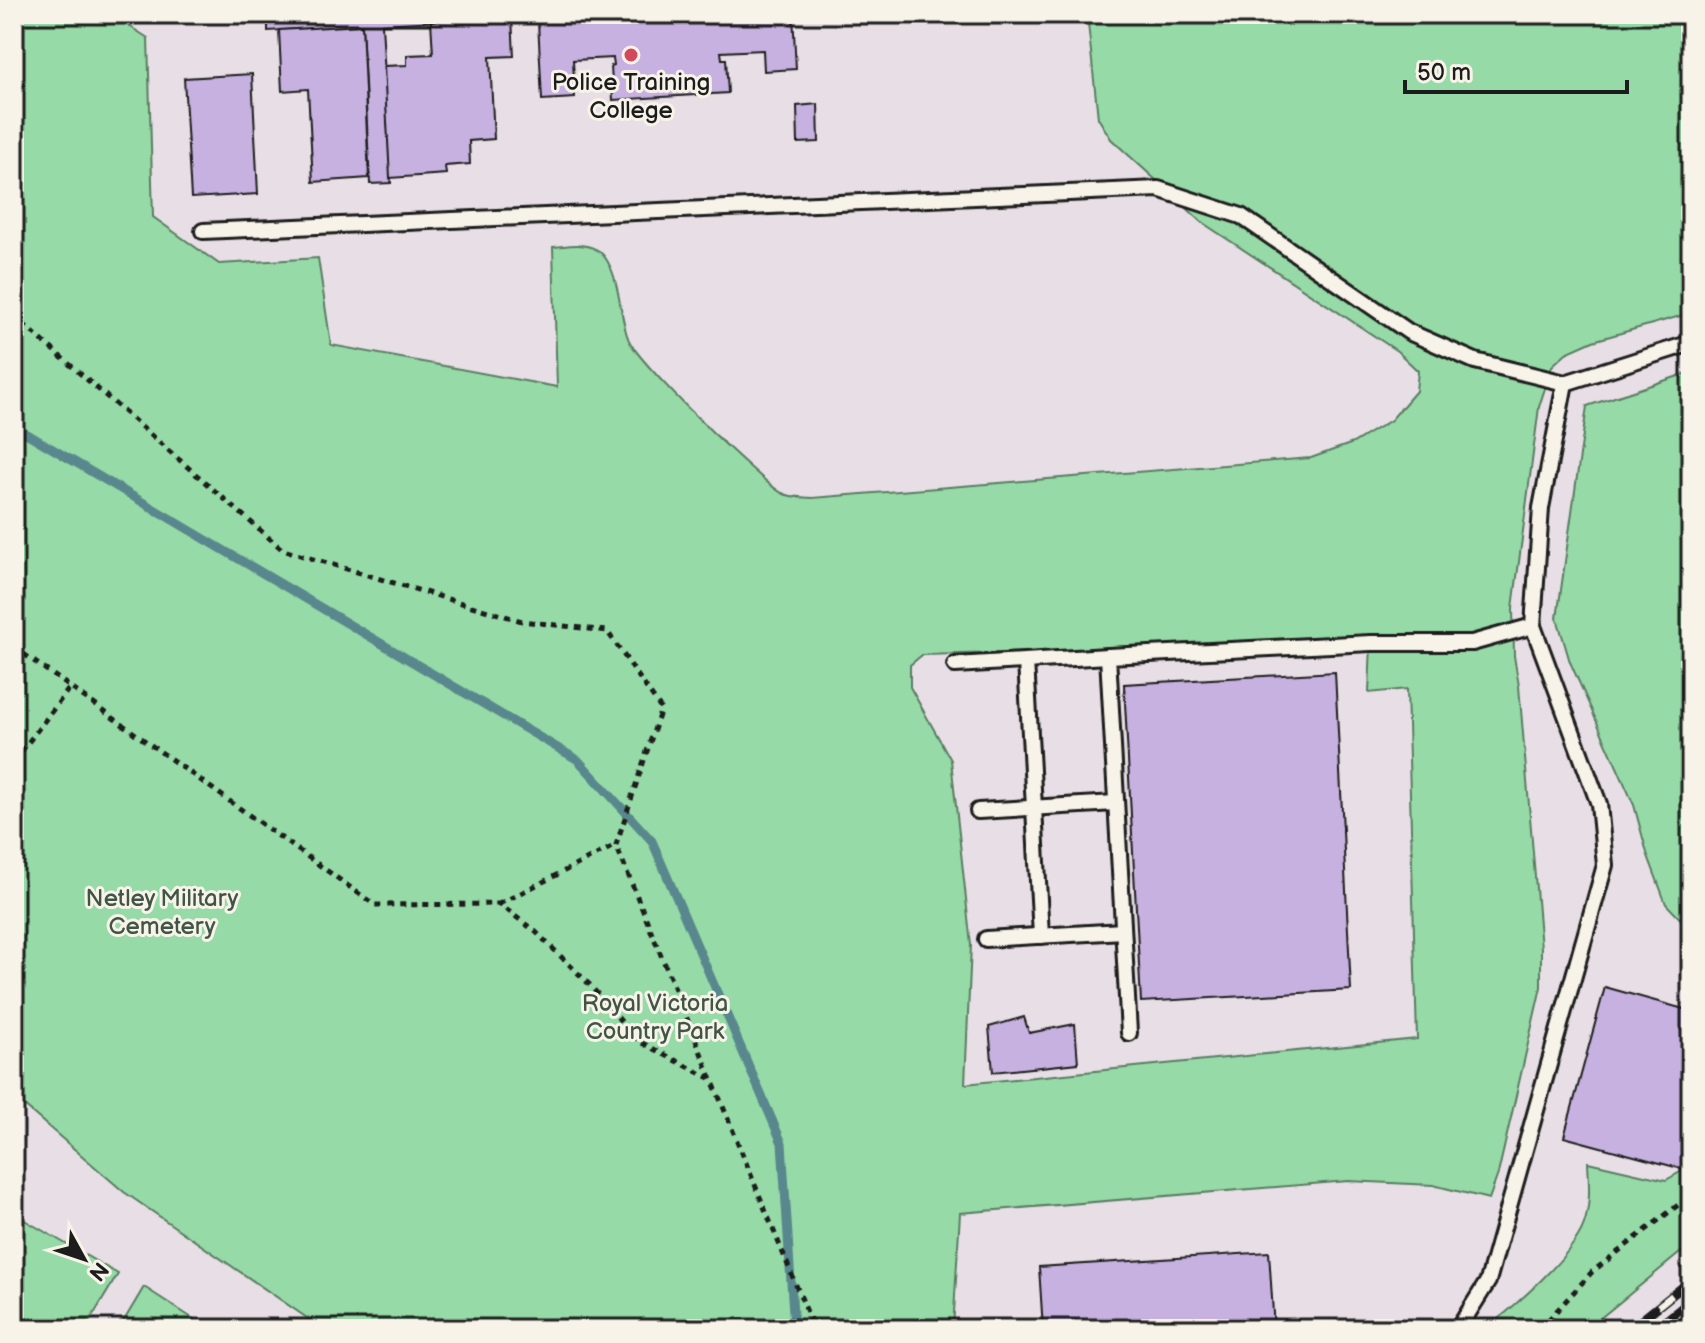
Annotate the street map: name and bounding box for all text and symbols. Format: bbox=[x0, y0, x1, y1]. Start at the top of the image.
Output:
scale bar bbox=[1405, 44, 1627, 94]
marker: Police Training College bbox=[622, 46, 640, 64]
text: 50 m bbox=[1417, 58, 1471, 87]
place label: Police Training College bbox=[552, 68, 710, 125]
park label: Netley Military Cemetery bbox=[86, 884, 239, 941]
park label: Royal Victoria Country Park bbox=[582, 989, 728, 1046]
north arrow bbox=[44, 1219, 124, 1299]
text: N bbox=[83, 1256, 114, 1286]

